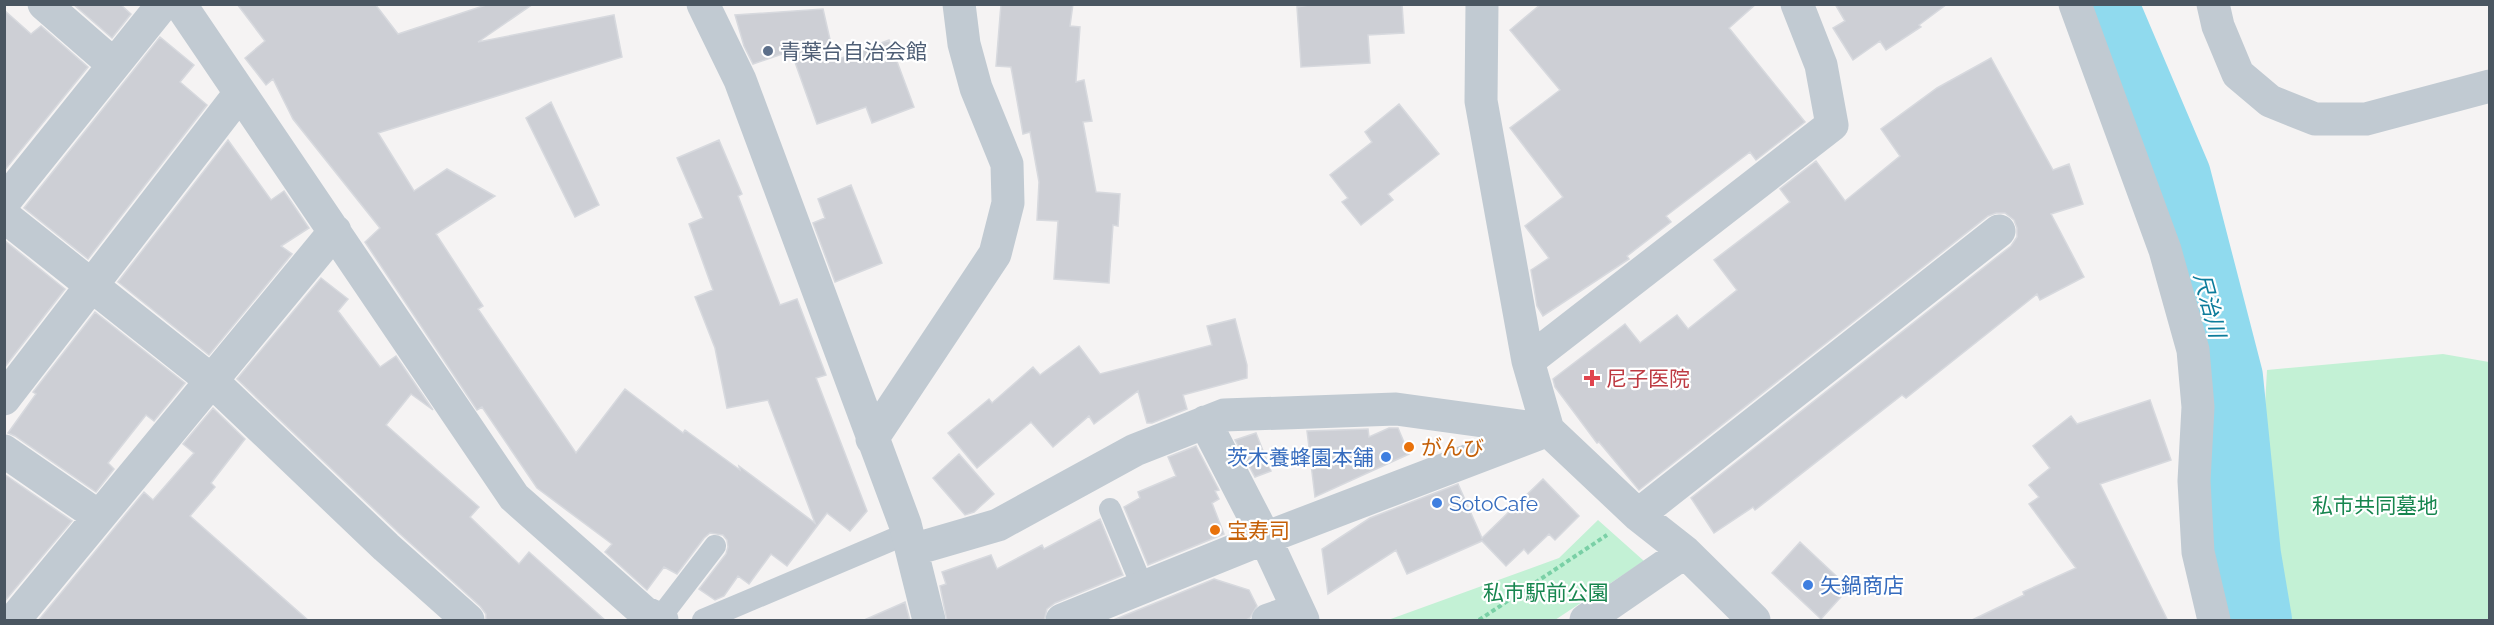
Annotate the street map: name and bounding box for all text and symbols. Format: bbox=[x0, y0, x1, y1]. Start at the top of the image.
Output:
place label: 青葉台自治会館 bbox=[780, 39, 927, 64]
marker: 青葉台自治会館 bbox=[761, 44, 775, 58]
water label: 尺治川 bbox=[2189, 270, 2232, 342]
place label: 尼子医院 bbox=[1606, 366, 1690, 391]
marker: 尼子医院 bbox=[1583, 369, 1601, 387]
place label: がんび bbox=[1421, 435, 1484, 460]
marker: がんび bbox=[1402, 440, 1416, 454]
place label: 茨木養蜂園本舗 bbox=[1227, 445, 1374, 470]
marker: 茨木養蜂園本舗 bbox=[1379, 450, 1393, 464]
place label: SotoCafe bbox=[1449, 491, 1538, 516]
park label: 私市共同墓地 bbox=[2312, 493, 2438, 518]
marker: SotoCafe bbox=[1430, 496, 1444, 510]
place label: 宝寿司 bbox=[1227, 518, 1290, 543]
marker: 宝寿司 bbox=[1208, 523, 1222, 537]
place label: 矢鍋商店 bbox=[1820, 573, 1904, 598]
marker: 矢鍋商店 bbox=[1801, 578, 1815, 592]
park label: 私市駅前公園 bbox=[1483, 580, 1609, 605]

